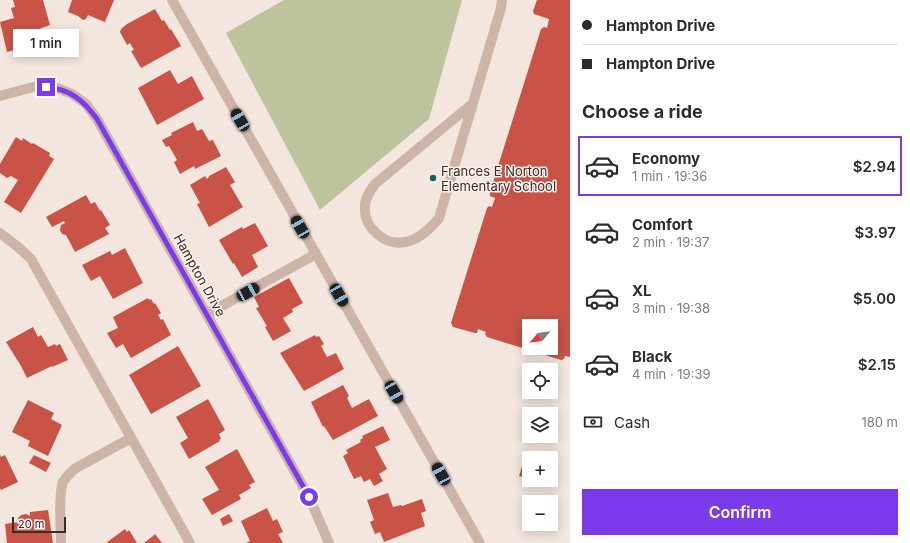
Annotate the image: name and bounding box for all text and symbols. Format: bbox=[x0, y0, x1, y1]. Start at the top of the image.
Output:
text: Hampton Drive bbox=[606, 16, 715, 35]
callout: 1 min bbox=[13, 29, 79, 57]
text: 1 min bbox=[30, 35, 62, 51]
text: Hampton Drive bbox=[606, 54, 715, 73]
route end bbox=[37, 78, 55, 96]
text: Choose a ride bbox=[582, 101, 703, 122]
car bbox=[229, 107, 251, 133]
icon: car bbox=[584, 148, 620, 184]
text: Economy bbox=[632, 149, 700, 168]
text: $2.94 bbox=[853, 157, 896, 176]
place label: Frances E Norton Elementary School bbox=[441, 163, 556, 194]
text: 1 min · 19:36 bbox=[632, 168, 707, 184]
marker: Frances E Norton Elementary School bbox=[428, 173, 438, 183]
car bbox=[289, 214, 311, 240]
icon: car bbox=[584, 214, 620, 250]
text: Comfort bbox=[632, 215, 693, 234]
text: $3.97 bbox=[854, 223, 896, 242]
street label: Hampton Drive bbox=[171, 231, 229, 319]
text: 2 min · 19:37 bbox=[632, 234, 709, 250]
icon: car bbox=[584, 280, 620, 316]
car bbox=[235, 281, 261, 303]
text: XL bbox=[632, 281, 652, 300]
car bbox=[328, 282, 350, 308]
text: $5.00 bbox=[853, 289, 896, 308]
text: 3 min · 19:38 bbox=[632, 300, 710, 316]
north arrow bbox=[522, 319, 558, 355]
map controls bbox=[522, 319, 558, 531]
icon: car bbox=[584, 346, 620, 382]
text: Black bbox=[632, 347, 672, 366]
text: $2.15 bbox=[858, 355, 896, 374]
button: locate bbox=[522, 363, 558, 399]
text: 4 min · 19:39 bbox=[632, 366, 711, 382]
car bbox=[383, 379, 405, 405]
button: layers bbox=[522, 407, 558, 443]
icon: cash bbox=[582, 411, 604, 433]
text: Cash bbox=[614, 413, 650, 432]
text: 180 m bbox=[861, 414, 898, 430]
button: + bbox=[522, 451, 558, 487]
car bbox=[430, 461, 452, 487]
route start bbox=[300, 488, 318, 506]
button: Confirm bbox=[582, 489, 898, 535]
button: − bbox=[522, 495, 558, 531]
scale bar bbox=[12, 515, 66, 534]
text: 20 m bbox=[18, 517, 44, 531]

